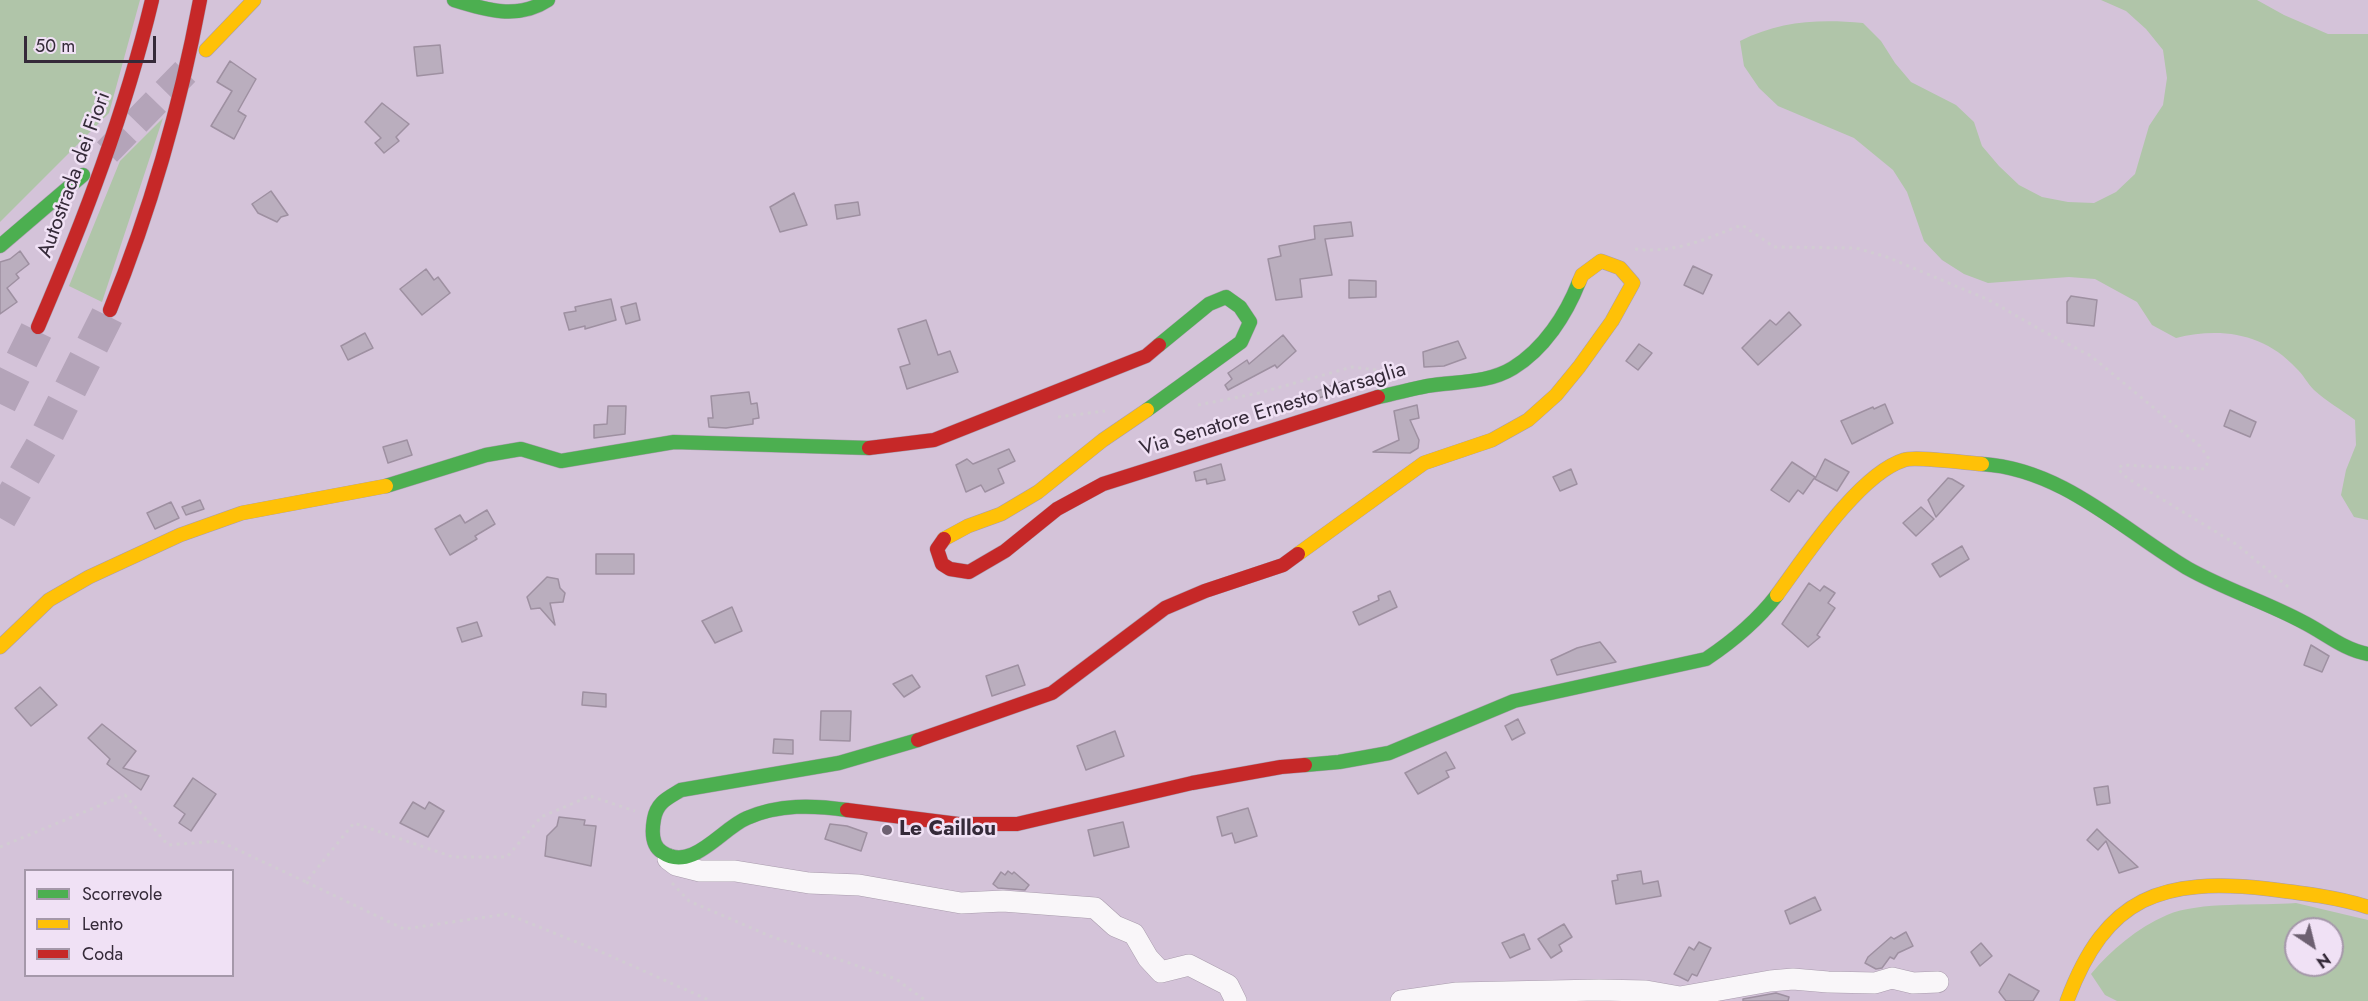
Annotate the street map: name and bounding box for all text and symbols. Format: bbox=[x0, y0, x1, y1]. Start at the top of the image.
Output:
scale bar bbox=[27, 24, 159, 62]
text: 50 m bbox=[35, 33, 75, 59]
street label: Autostrada dei Fiori bbox=[33, 89, 117, 261]
street label: Via Senatore Ernesto Marsaglia bbox=[1137, 357, 1409, 463]
place label: Le Caillou bbox=[899, 817, 996, 843]
marker: Le Caillou bbox=[880, 823, 894, 837]
legend bbox=[24, 869, 234, 977]
text: Scorrevole bbox=[82, 881, 162, 907]
text: Lento bbox=[82, 911, 123, 937]
north arrow bbox=[2284, 917, 2344, 977]
text: Coda bbox=[82, 941, 123, 967]
text: N bbox=[2312, 947, 2335, 974]

